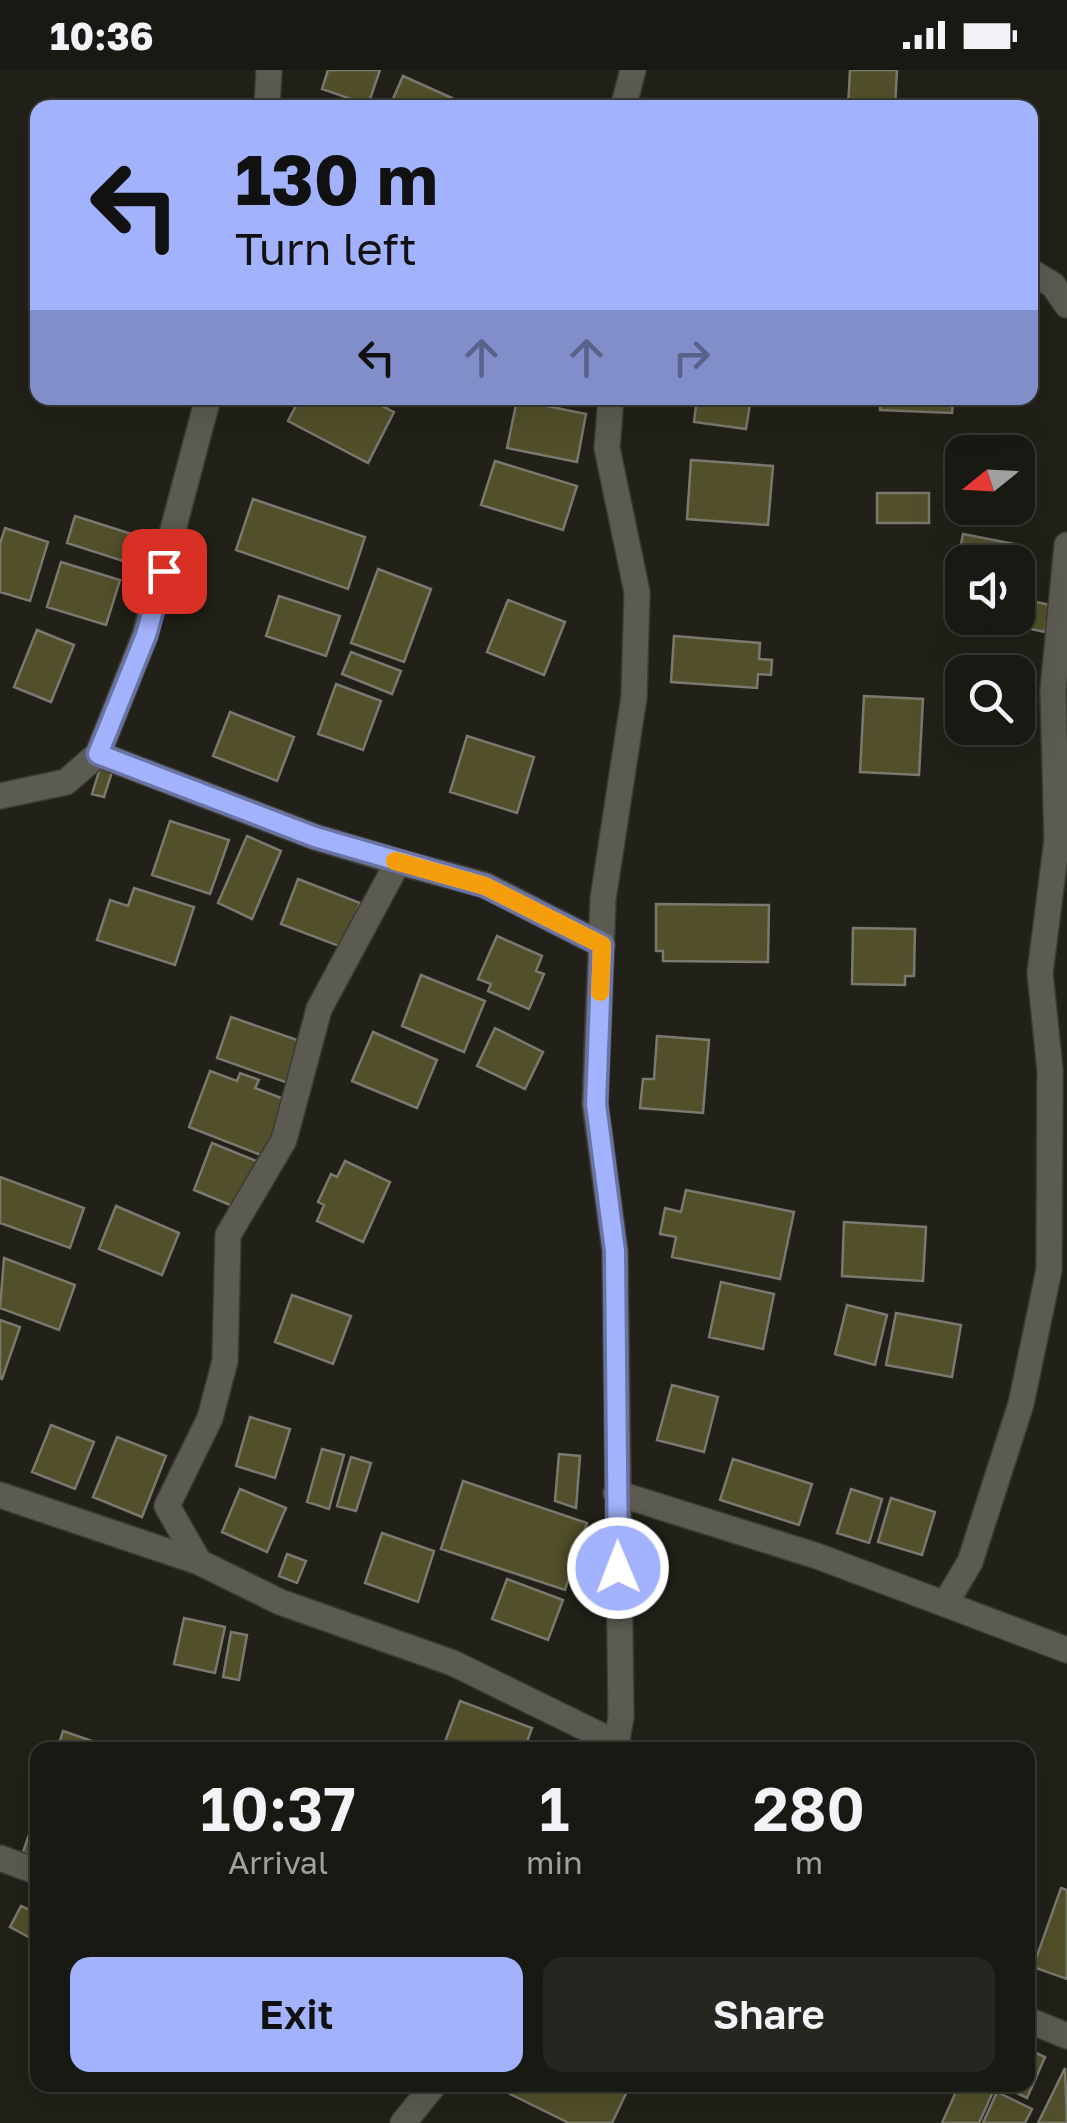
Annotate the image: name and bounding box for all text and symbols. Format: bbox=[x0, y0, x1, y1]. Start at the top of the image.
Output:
text: 10:36 bbox=[50, 13, 154, 58]
text: 130 m bbox=[235, 136, 438, 220]
icon: left bbox=[70, 140, 200, 270]
text: Turn left bbox=[235, 221, 417, 275]
icon: left bbox=[349, 330, 404, 385]
icon: ahead bbox=[454, 330, 509, 385]
icon: ahead bbox=[559, 330, 614, 385]
icon: right bbox=[664, 330, 719, 385]
north arrow bbox=[945, 435, 1035, 525]
map controls bbox=[945, 435, 1035, 745]
pin bbox=[122, 529, 207, 614]
icon: arrive bbox=[137, 544, 192, 599]
button: sound bbox=[945, 545, 1035, 635]
button: search bbox=[945, 655, 1035, 745]
position arrow bbox=[566, 1516, 670, 1620]
text: 10:37 bbox=[200, 1772, 356, 1844]
text: 1 bbox=[539, 1772, 570, 1844]
text: 280 bbox=[753, 1772, 865, 1844]
text: Arrival bbox=[228, 1843, 328, 1881]
text: min bbox=[526, 1843, 583, 1881]
text: m bbox=[795, 1843, 823, 1881]
button: Exit bbox=[70, 1957, 523, 2072]
button: Share bbox=[543, 1957, 995, 2072]

